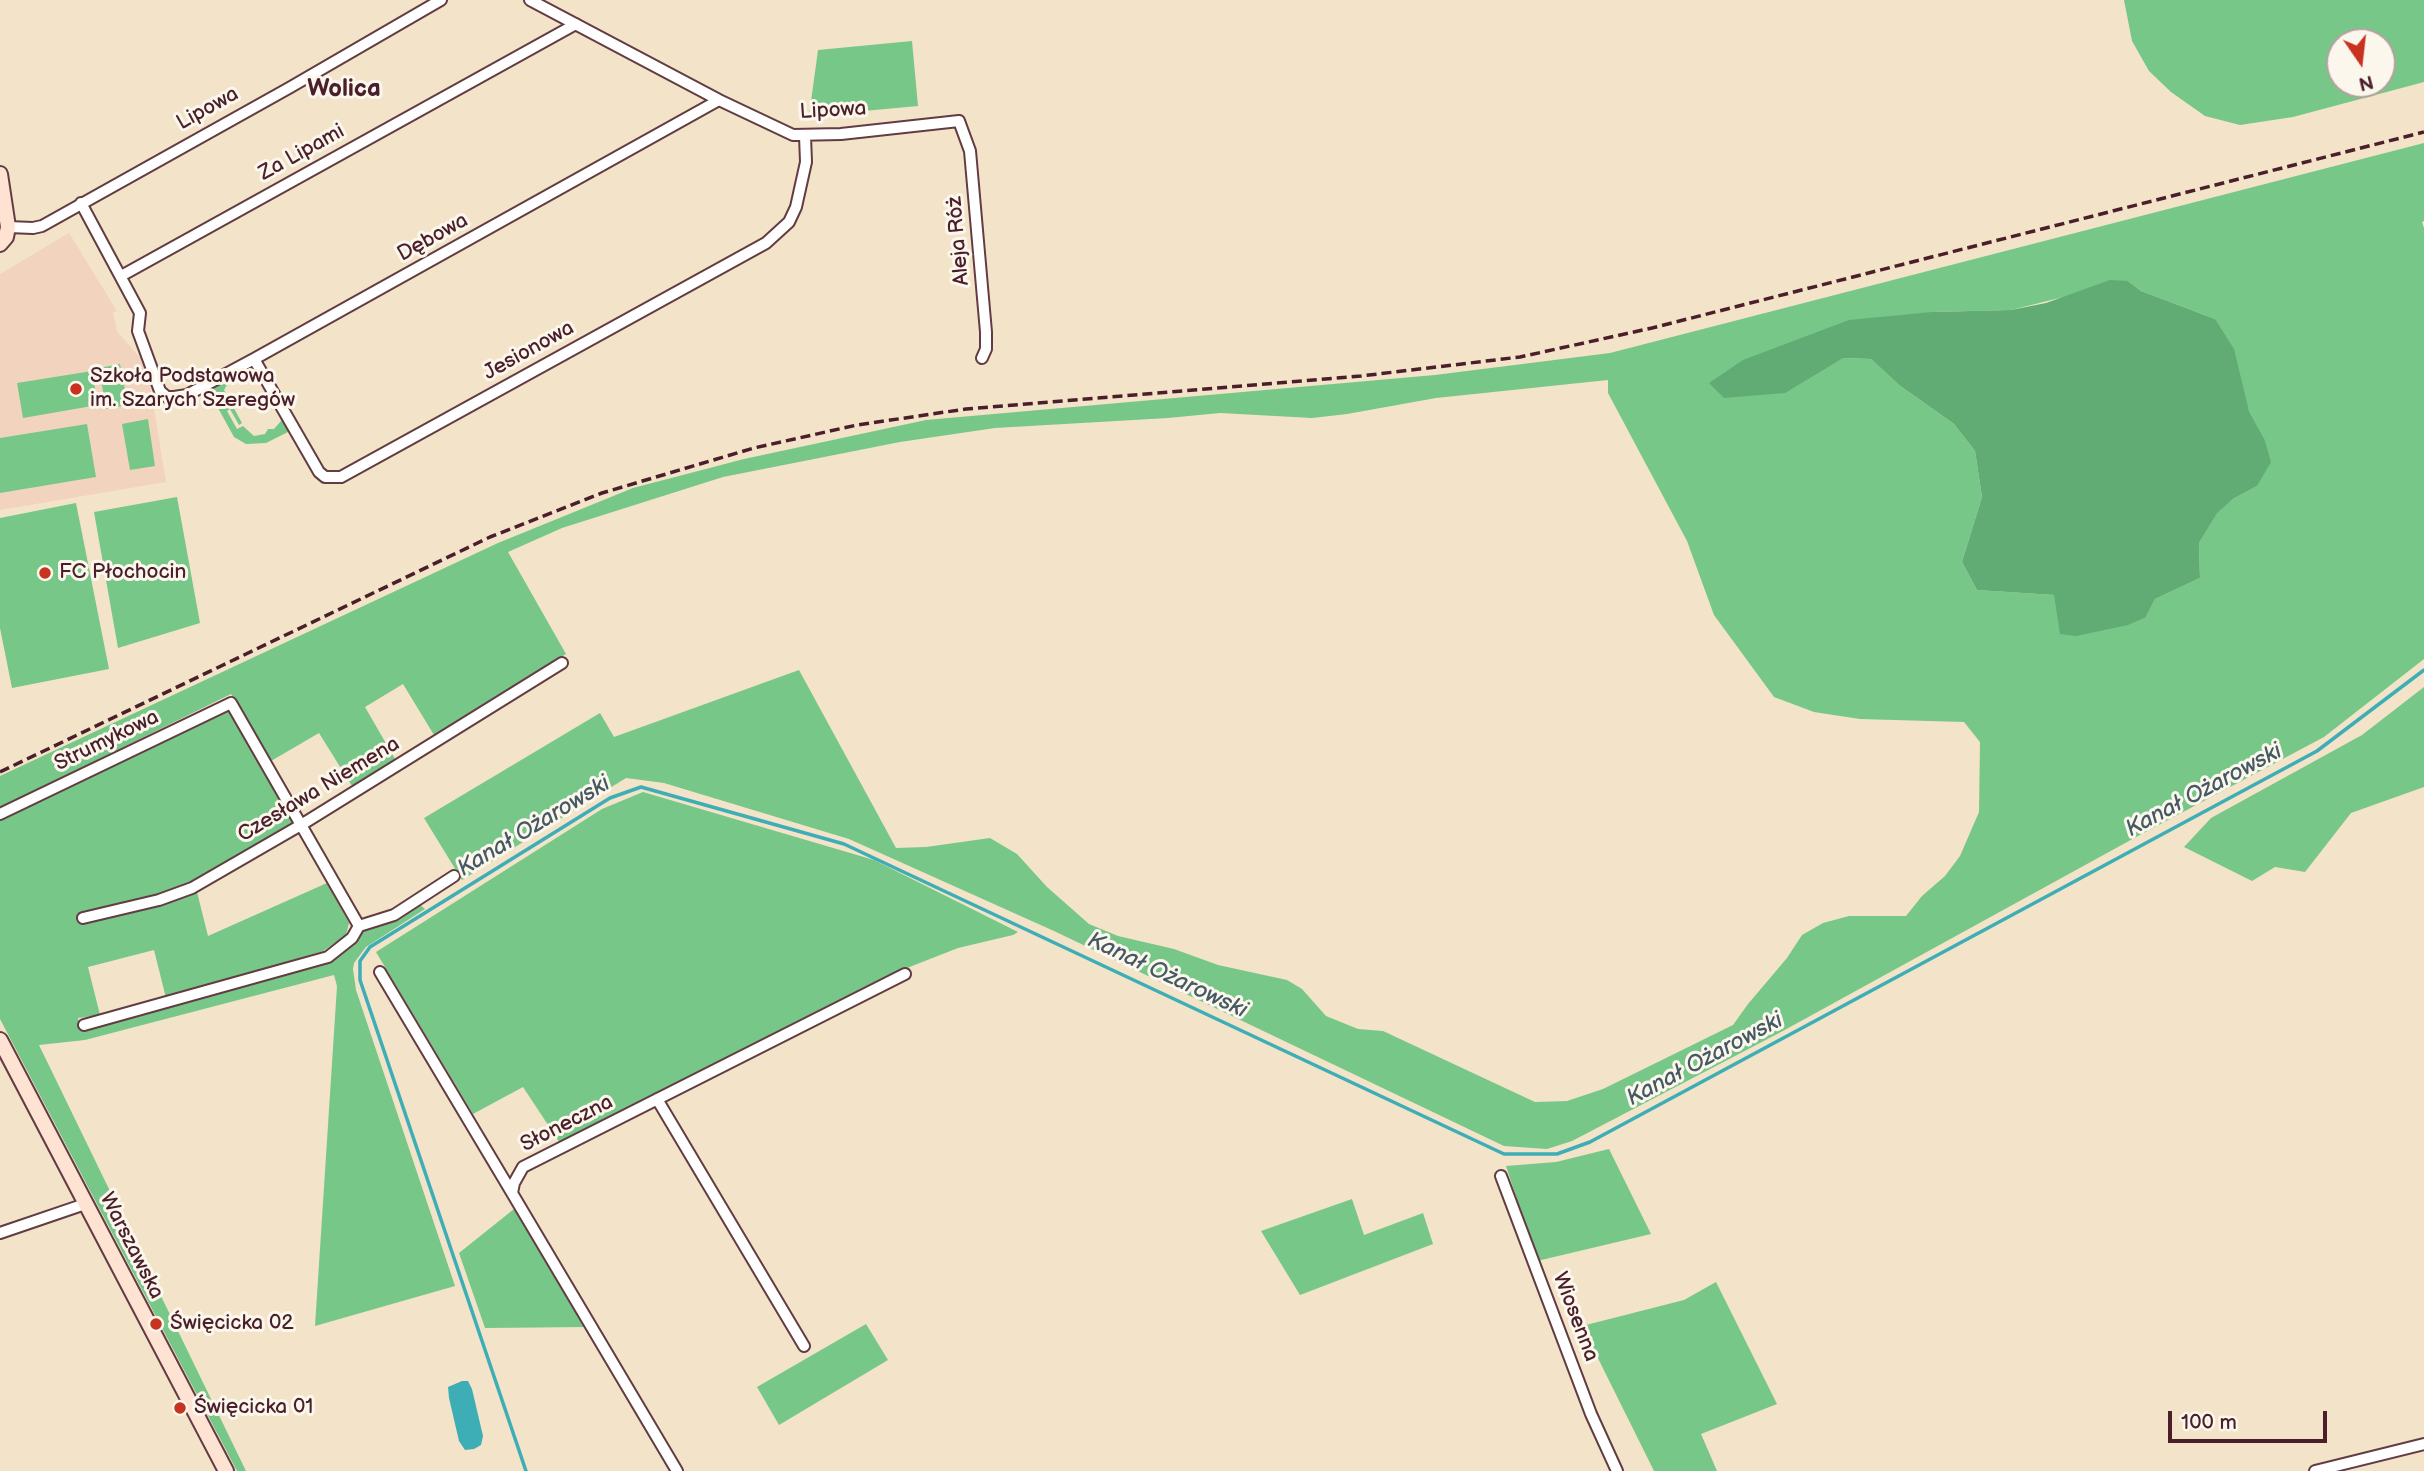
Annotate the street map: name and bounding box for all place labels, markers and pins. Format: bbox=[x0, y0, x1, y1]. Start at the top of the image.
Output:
place label: Szkoła Podstawowa im. Szarych Szeregów bbox=[90, 364, 295, 414]
marker: Szkoła Podstawowa im. Szarych Szeregów bbox=[68, 381, 84, 397]
place label: FC Płochocin bbox=[59, 560, 186, 586]
marker: FC Płochocin bbox=[37, 565, 53, 581]
place label: Święcicka 02 bbox=[170, 1311, 294, 1337]
marker: Święcicka 02 bbox=[148, 1316, 164, 1332]
place label: Święcicka 01 bbox=[194, 1395, 313, 1421]
marker: Święcicka 01 bbox=[172, 1400, 188, 1416]

